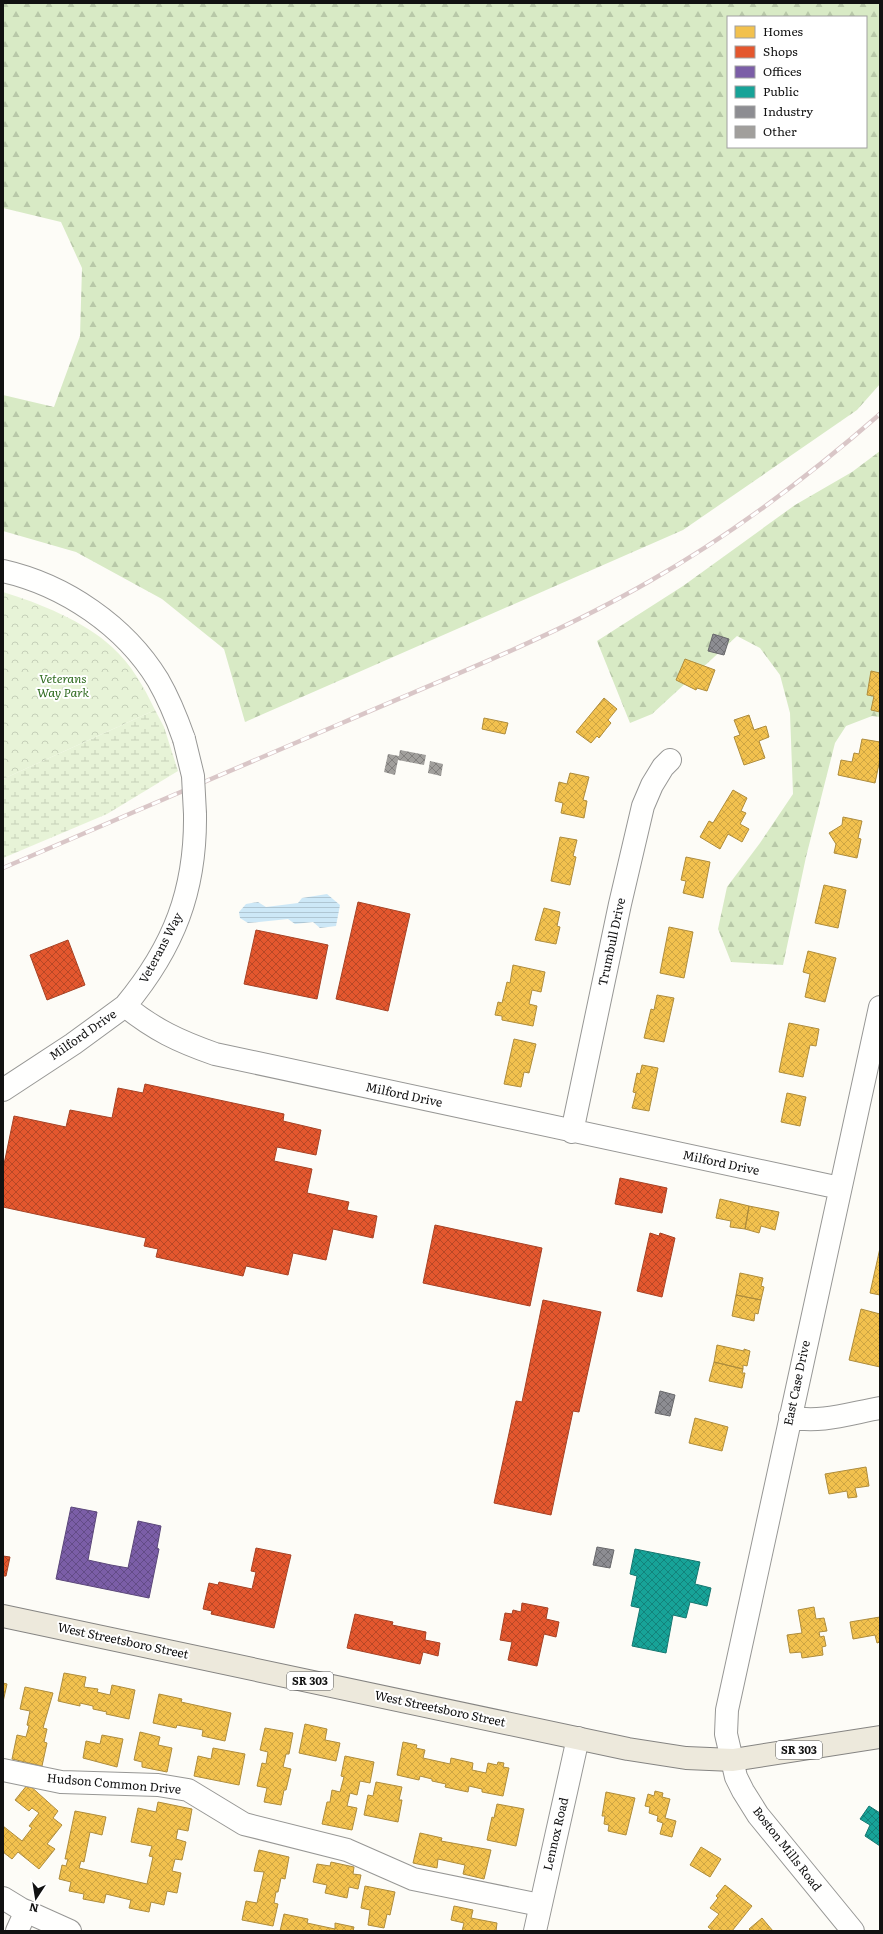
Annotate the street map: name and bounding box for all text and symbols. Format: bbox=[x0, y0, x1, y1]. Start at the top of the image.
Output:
legend bbox=[727, 16, 867, 148]
text: Homes bbox=[763, 22, 803, 40]
text: Shops bbox=[763, 42, 798, 60]
text: Offices bbox=[763, 62, 802, 80]
text: Public bbox=[763, 82, 799, 100]
text: Industry bbox=[763, 102, 813, 120]
text: Other bbox=[763, 122, 797, 140]
park label: Veterans Way Park bbox=[37, 669, 89, 701]
street label: Trumbull Drive bbox=[593, 896, 629, 988]
street label: Veterans Way bbox=[134, 909, 186, 986]
street label: Milford Drive bbox=[45, 1004, 120, 1064]
street label: Milford Drive bbox=[364, 1077, 444, 1111]
street label: Milford Drive bbox=[681, 1145, 761, 1179]
street label: East Case Drive bbox=[778, 1338, 814, 1427]
street label: West Streetsboro Street bbox=[56, 1617, 190, 1663]
road number: SR 303 bbox=[287, 1672, 333, 1690]
street label: West Streetsboro Street bbox=[373, 1685, 507, 1731]
road number: SR 303 bbox=[776, 1741, 822, 1759]
street label: Hudson Common Drive bbox=[46, 1768, 182, 1798]
street label: Lennox Road bbox=[538, 1795, 572, 1872]
street label: Boston Mills Road bbox=[749, 1802, 827, 1895]
north arrow bbox=[16, 1878, 56, 1918]
text: N bbox=[28, 1900, 40, 1918]

